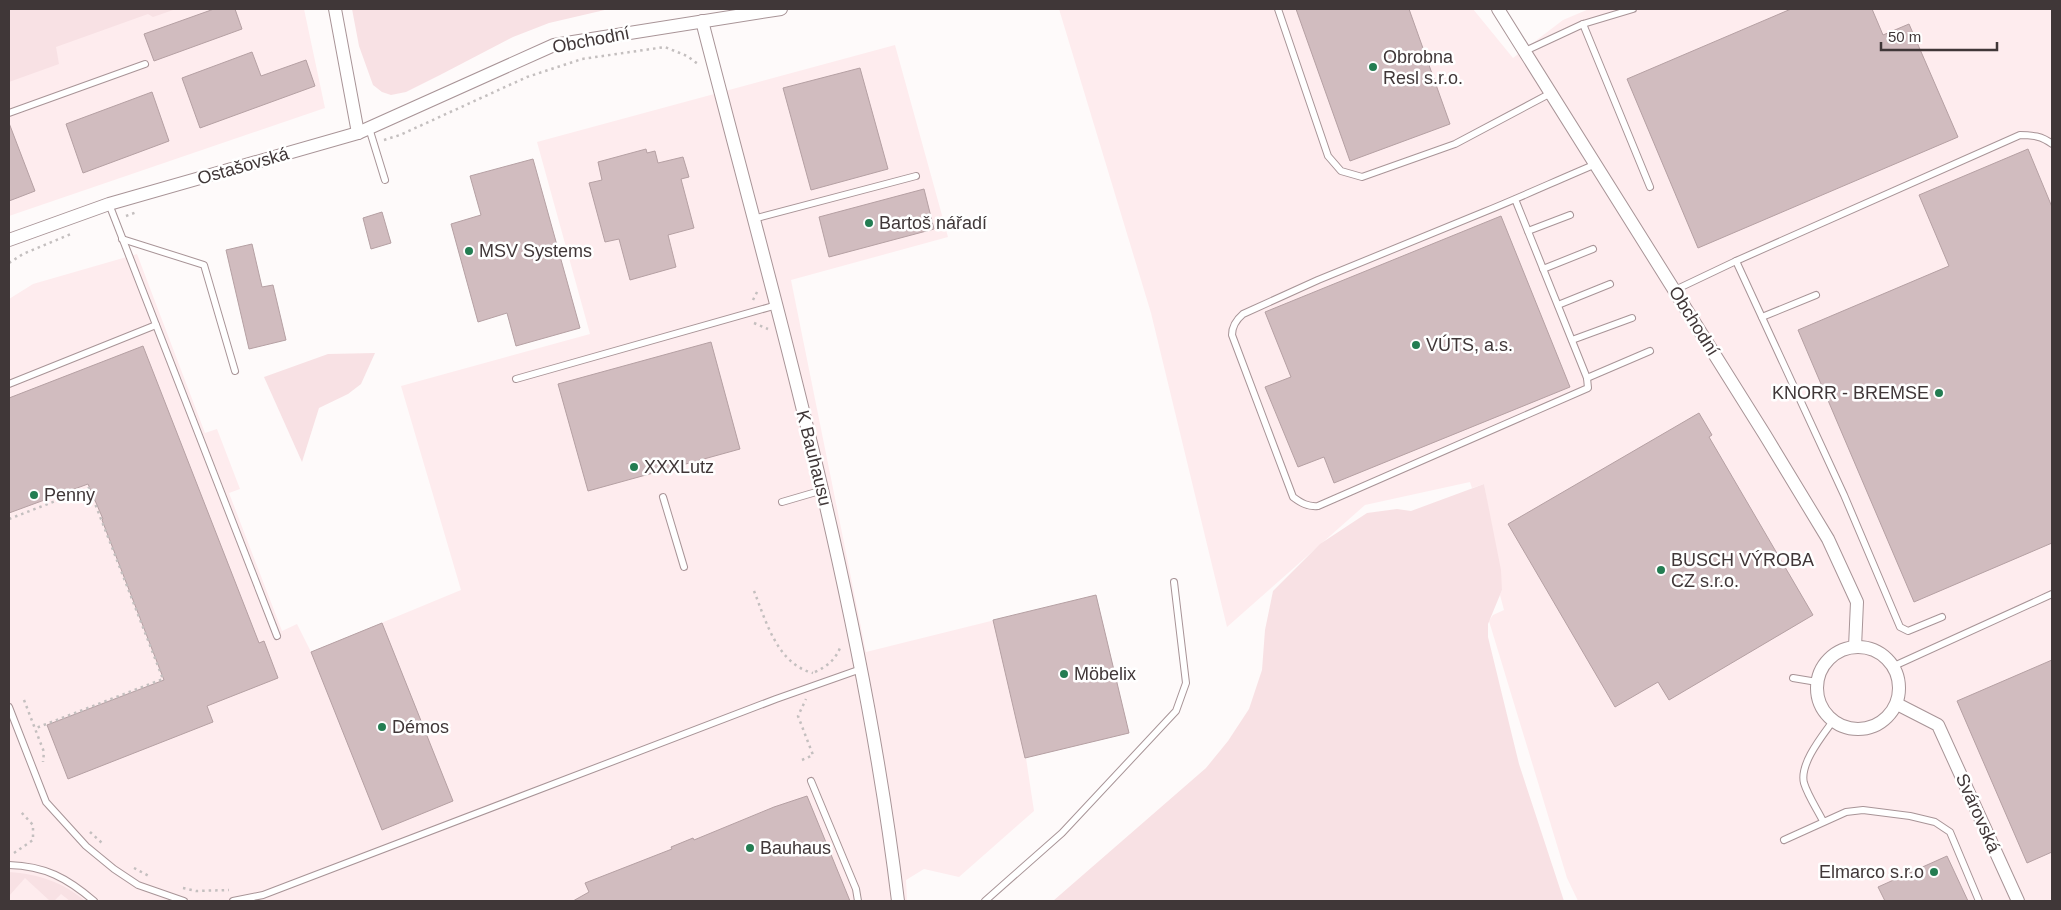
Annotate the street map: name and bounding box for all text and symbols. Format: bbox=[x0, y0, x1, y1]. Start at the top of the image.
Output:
scale bar bbox=[1881, 20, 1997, 52]
street label: Obchodní bbox=[551, 23, 631, 57]
text: 50 m bbox=[1888, 28, 1921, 45]
place label: Obrobna Resl s.r.o. bbox=[1383, 47, 1463, 88]
marker: Obrobna Resl s.r.o. bbox=[1367, 61, 1379, 73]
street label: Ostašovská bbox=[195, 143, 292, 189]
place label: Bartoš nářadí bbox=[879, 213, 987, 233]
marker: Bartoš nářadí bbox=[863, 217, 875, 229]
place label: MSV Systems bbox=[479, 241, 592, 261]
marker: MSV Systems bbox=[463, 245, 475, 257]
street label: Obchodní bbox=[1665, 283, 1723, 359]
place label: VÚTS, a.s. bbox=[1426, 334, 1513, 355]
marker: VÚTS, a.s. bbox=[1410, 339, 1422, 351]
place label: KNORR - BREMSE bbox=[1772, 383, 1929, 403]
marker: KNORR - BREMSE bbox=[1933, 387, 1945, 399]
street label: K Bauhausu bbox=[792, 408, 836, 508]
place label: XXXLutz bbox=[644, 457, 714, 477]
marker: XXXLutz bbox=[628, 461, 640, 473]
place label: Penny bbox=[44, 485, 95, 505]
marker: Penny bbox=[28, 489, 40, 501]
place label: BUSCH VÝROBA CZ s.r.o. bbox=[1671, 550, 1814, 591]
marker: BUSCH VÝROBA CZ s.r.o. bbox=[1655, 564, 1667, 576]
place label: Möbelix bbox=[1074, 664, 1136, 684]
marker: Möbelix bbox=[1058, 668, 1070, 680]
place label: Démos bbox=[392, 717, 449, 737]
marker: Démos bbox=[376, 721, 388, 733]
street label: Svárovská bbox=[1952, 771, 2005, 856]
place label: Bauhaus bbox=[760, 838, 831, 858]
marker: Bauhaus bbox=[744, 842, 756, 854]
place label: Elmarco s.r.o bbox=[1819, 862, 1924, 882]
marker: Elmarco s.r.o bbox=[1928, 866, 1940, 878]

